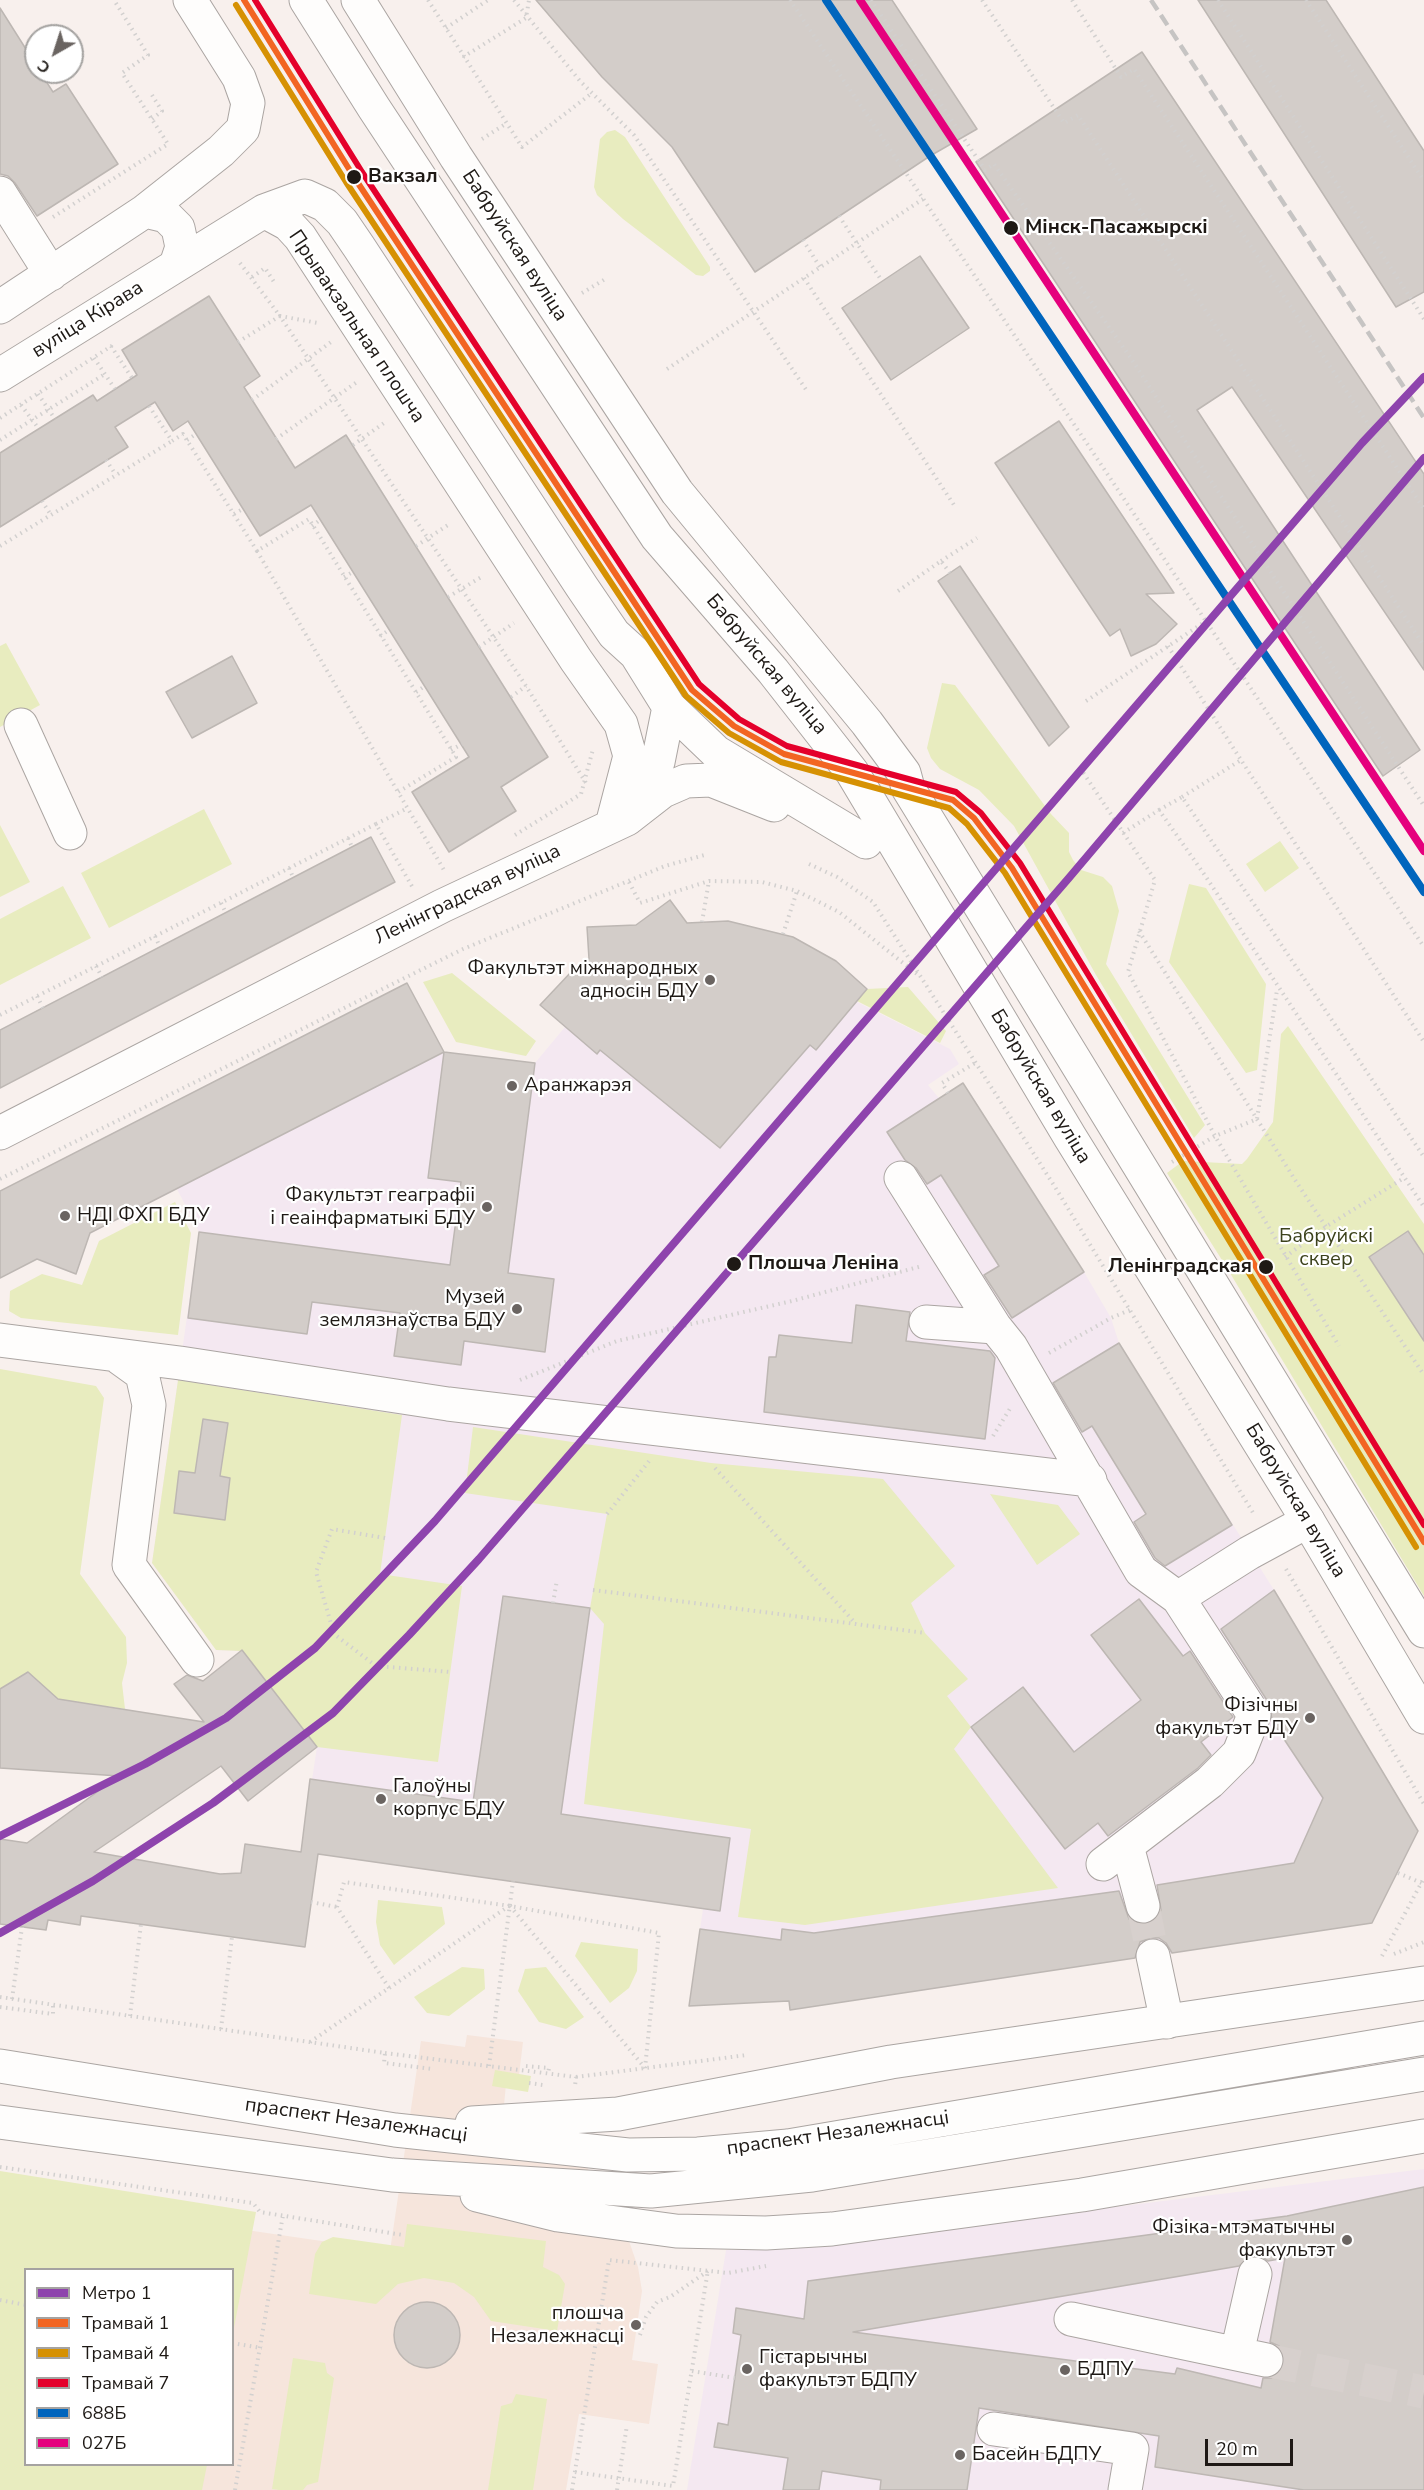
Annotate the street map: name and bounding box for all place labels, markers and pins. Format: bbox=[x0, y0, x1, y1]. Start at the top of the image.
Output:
place label: Вакзал bbox=[368, 165, 438, 189]
marker: Вакзал bbox=[345, 168, 363, 186]
place label: Мінск-Пасажырскі bbox=[1025, 216, 1208, 240]
marker: Мінск-Пасажырскі bbox=[1002, 219, 1020, 237]
place label: Факультэт міжнародных адносін БДУ bbox=[467, 957, 698, 1004]
marker: Факультэт міжнародных адносін БДУ bbox=[703, 973, 717, 987]
place label: Аранжарэя bbox=[524, 1074, 632, 1098]
marker: Аранжарэя bbox=[505, 1079, 519, 1093]
place label: Факультэт геаграфіі і геаінфарматыкі БДУ bbox=[270, 1184, 475, 1231]
marker: Факультэт геаграфіі і геаінфарматыкі БДУ bbox=[480, 1200, 494, 1214]
place label: НДІ ФХП БДУ bbox=[77, 1204, 210, 1228]
marker: НДІ ФХП БДУ bbox=[58, 1209, 72, 1223]
place label: Плошча Леніна bbox=[748, 1252, 899, 1276]
marker: Плошча Леніна bbox=[725, 1255, 743, 1273]
place label: Ленінградская bbox=[1108, 1255, 1252, 1279]
marker: Ленінградская bbox=[1257, 1258, 1275, 1276]
place label: Музей землязнаўства БДУ bbox=[319, 1286, 505, 1333]
marker: Музей землязнаўства БДУ bbox=[510, 1302, 524, 1316]
place label: Фізічны факультэт БДУ bbox=[1155, 1694, 1298, 1741]
marker: Фізічны факультэт БДУ bbox=[1303, 1711, 1317, 1725]
place label: Галоўны корпус БДУ bbox=[393, 1775, 505, 1822]
marker: Галоўны корпус БДУ bbox=[374, 1792, 388, 1806]
place label: Фізіка-мтэматычны факультэт bbox=[1152, 2216, 1335, 2263]
marker: Фізіка-мтэматычны факультэт bbox=[1340, 2233, 1354, 2247]
place label: плошча Незалежнасці bbox=[490, 2302, 624, 2349]
marker: плошча Незалежнасці bbox=[629, 2318, 643, 2332]
place label: Гістарычны факультэт БДПУ bbox=[759, 2346, 917, 2393]
place label: БДПУ bbox=[1077, 2358, 1133, 2382]
marker: Гістарычны факультэт БДПУ bbox=[740, 2362, 754, 2376]
marker: БДПУ bbox=[1058, 2363, 1072, 2377]
place label: Басейн БДПУ bbox=[972, 2443, 1101, 2467]
marker: Басейн БДПУ bbox=[953, 2448, 967, 2462]

